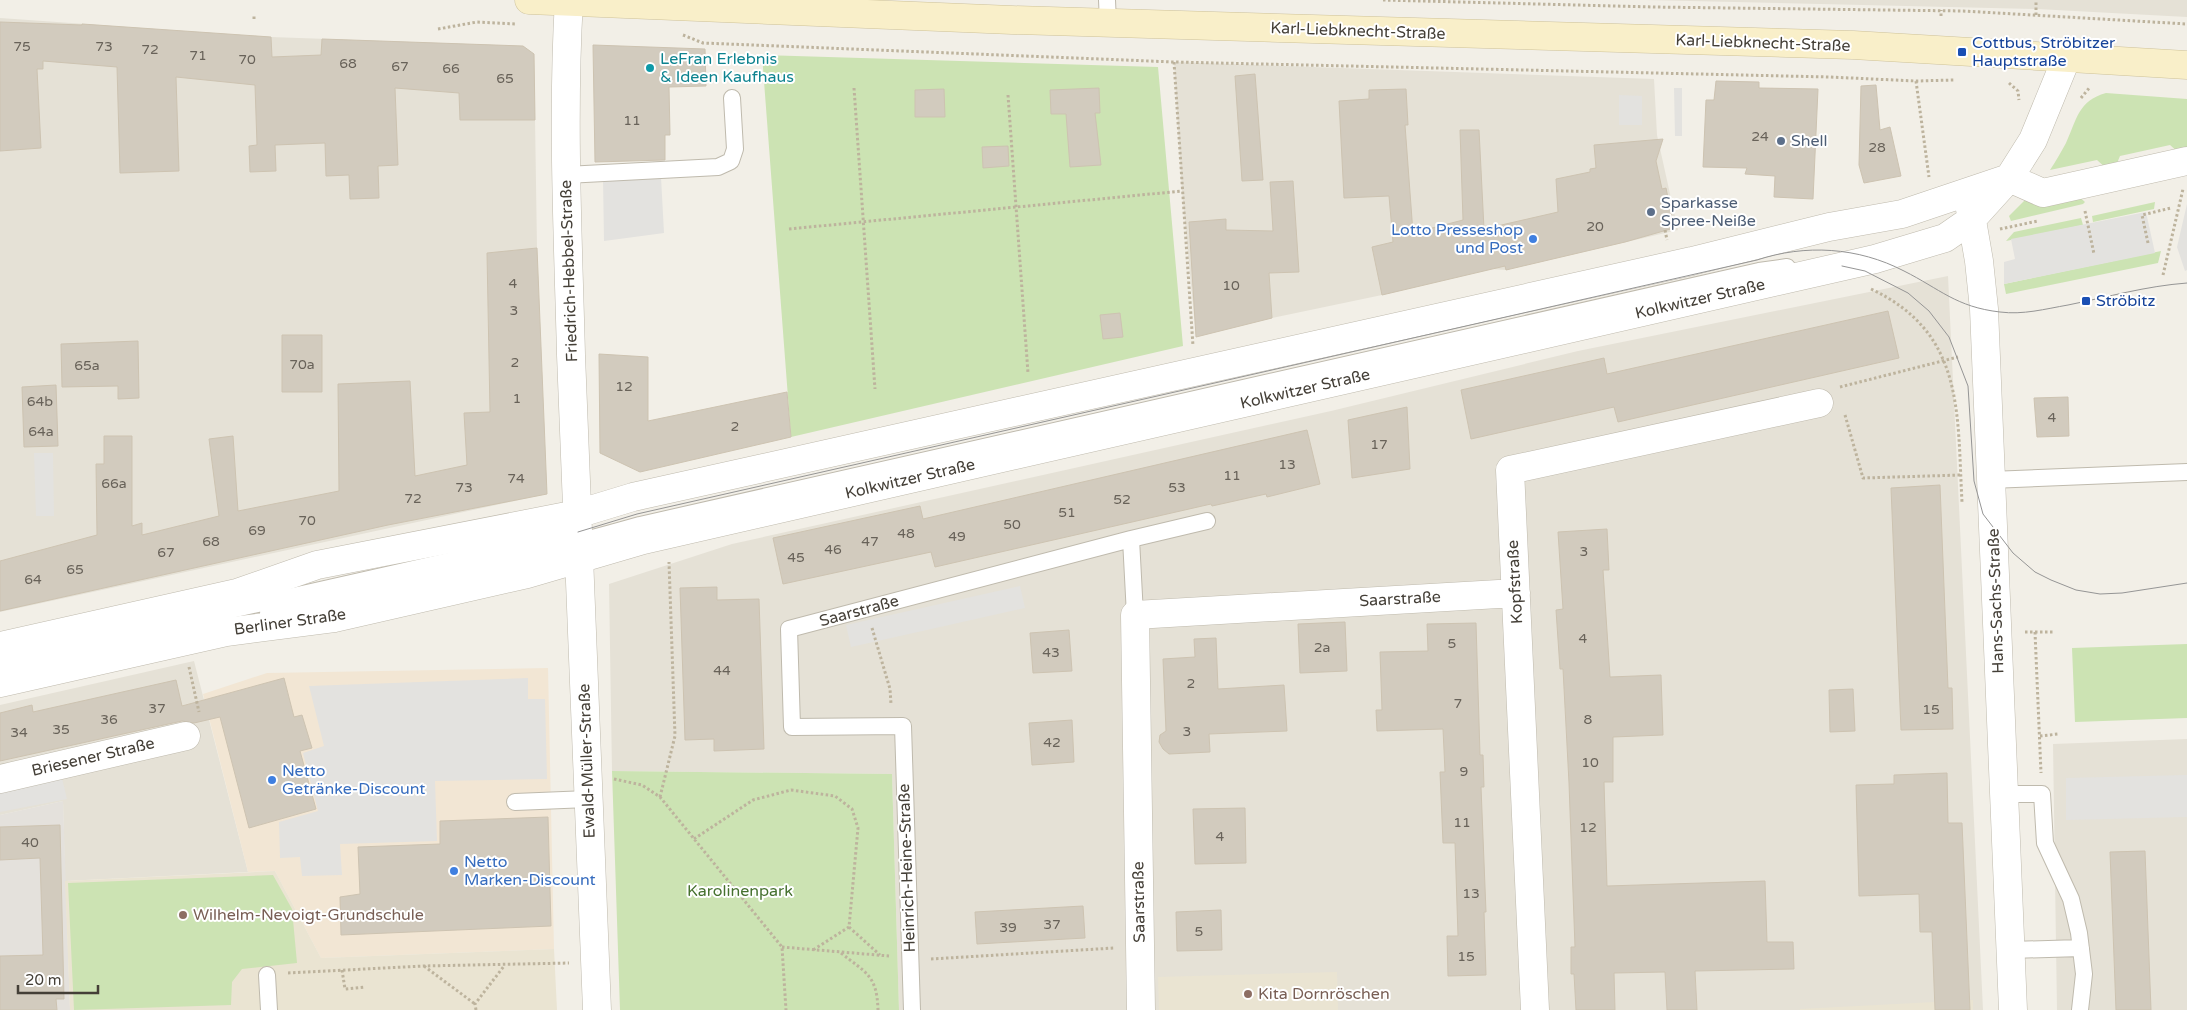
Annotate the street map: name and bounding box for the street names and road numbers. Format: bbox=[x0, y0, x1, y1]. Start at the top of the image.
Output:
street label: Karl-Liebknecht-Straße bbox=[1270, 18, 1446, 44]
street label: Karl-Liebknecht-Straße bbox=[1675, 30, 1851, 56]
street label: Friedrich-Hebbel-Straße bbox=[556, 180, 582, 362]
street label: Kolkwitzer Straße bbox=[1633, 274, 1767, 324]
street label: Kolkwitzer Straße bbox=[1238, 364, 1372, 414]
street label: Kolkwitzer Straße bbox=[843, 454, 977, 504]
street label: Hans-Sachs-Straße bbox=[1983, 528, 2009, 674]
street label: Kopfstraße bbox=[1503, 539, 1527, 625]
street label: Saarstraße bbox=[1359, 587, 1441, 611]
street label: Saarstraße bbox=[817, 591, 901, 631]
street label: Berliner Straße bbox=[233, 604, 347, 640]
street label: Ewald-Müller-Straße bbox=[574, 683, 600, 839]
street label: Briesener Straße bbox=[30, 733, 156, 781]
street label: Heinrich-Heine-Straße bbox=[894, 783, 920, 953]
street label: Saarstraße bbox=[1128, 861, 1150, 943]

